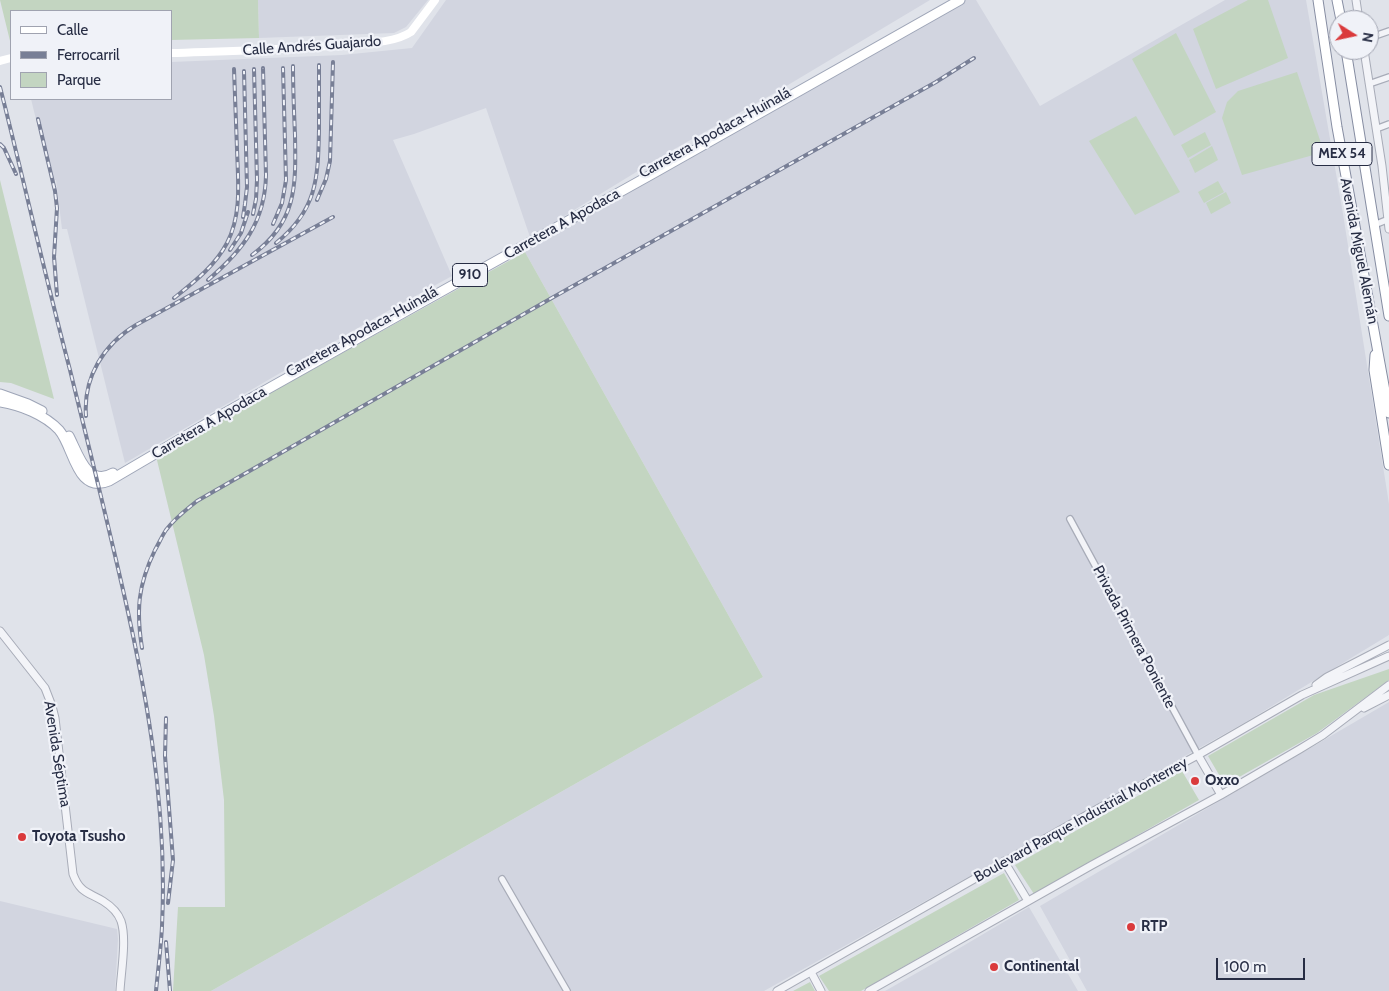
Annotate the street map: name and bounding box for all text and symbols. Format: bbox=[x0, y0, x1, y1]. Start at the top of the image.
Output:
legend bbox=[10, 10, 172, 100]
north arrow bbox=[1329, 10, 1379, 60]
text: Calle bbox=[57, 21, 88, 39]
text: N bbox=[1358, 31, 1378, 44]
street label: Calle Andrés Guajardo bbox=[242, 32, 382, 60]
text: Ferrocarril bbox=[57, 46, 120, 64]
text: Parque bbox=[57, 71, 101, 89]
street label: Carretera Apodaca-Huinalá bbox=[636, 84, 794, 182]
road number: MEX 54 bbox=[1312, 142, 1372, 166]
street label: Avenida Miguel Alemán bbox=[1336, 177, 1382, 325]
street label: Carretera A Apodaca bbox=[501, 185, 623, 263]
road number: 910 bbox=[452, 264, 488, 286]
street label: Carretera Apodaca-Huinalá bbox=[283, 283, 441, 381]
street label: Carretera A Apodaca bbox=[149, 383, 269, 463]
street label: Privada Primera Poniente bbox=[1089, 563, 1179, 711]
street label: Avenida Séptima bbox=[40, 700, 74, 808]
street label: Boulevard Parque Industrial Monterrey bbox=[971, 754, 1191, 886]
place label: Oxxo bbox=[1205, 772, 1239, 790]
marker: Oxxo bbox=[1189, 775, 1201, 787]
place label: Toyota Tsusho bbox=[32, 828, 125, 846]
marker: Toyota Tsusho bbox=[16, 831, 28, 843]
place label: RTP bbox=[1141, 918, 1168, 936]
marker: RTP bbox=[1125, 921, 1137, 933]
scale bar bbox=[1219, 948, 1308, 980]
place label: Continental bbox=[1004, 958, 1079, 976]
text: 100 m bbox=[1224, 958, 1266, 976]
marker: Continental bbox=[988, 961, 1000, 973]

